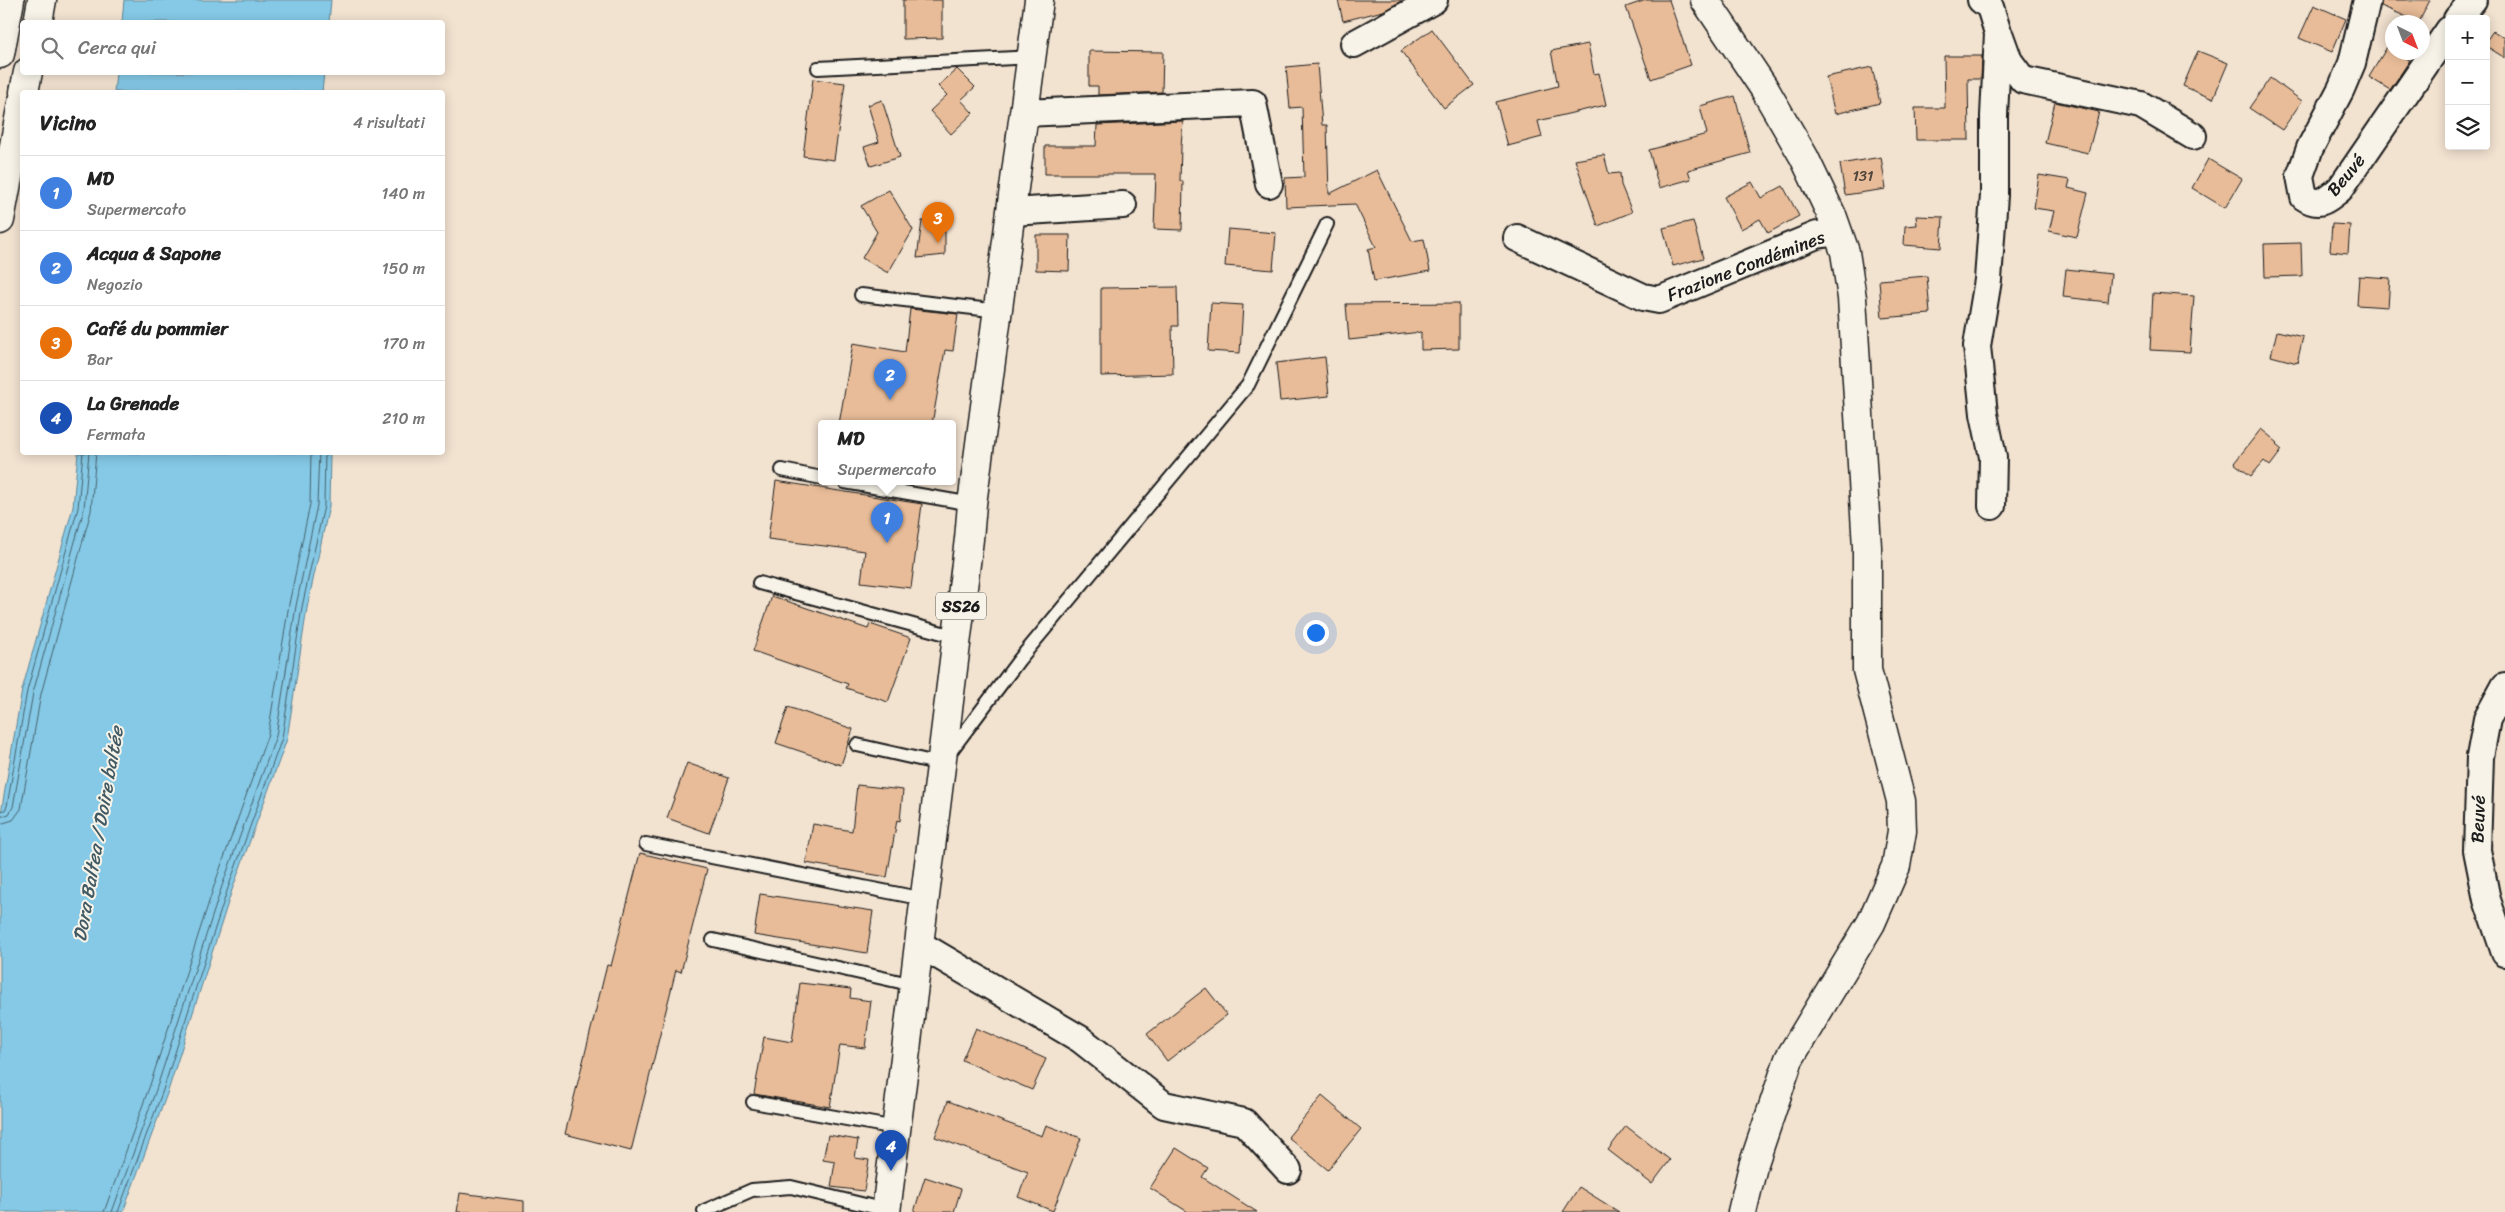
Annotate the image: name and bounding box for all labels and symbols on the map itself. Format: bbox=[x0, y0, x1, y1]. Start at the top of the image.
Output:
north arrow bbox=[2385, 15, 2430, 60]
street label: Beuvé bbox=[2318, 146, 2374, 204]
house number: 131 bbox=[1852, 163, 1874, 189]
pin: 3 bbox=[922, 202, 954, 243]
street label: Frazione Condémines bbox=[1662, 221, 1830, 311]
pin: 2 bbox=[874, 359, 906, 400]
pin: 1 bbox=[871, 502, 903, 543]
road number: SS26 bbox=[936, 592, 986, 620]
your location bbox=[1303, 620, 1329, 646]
water label: Dora Baltea / Doire baltée bbox=[63, 722, 134, 944]
street label: Beuvé bbox=[2461, 795, 2495, 843]
pin: 4 bbox=[875, 1130, 907, 1171]

